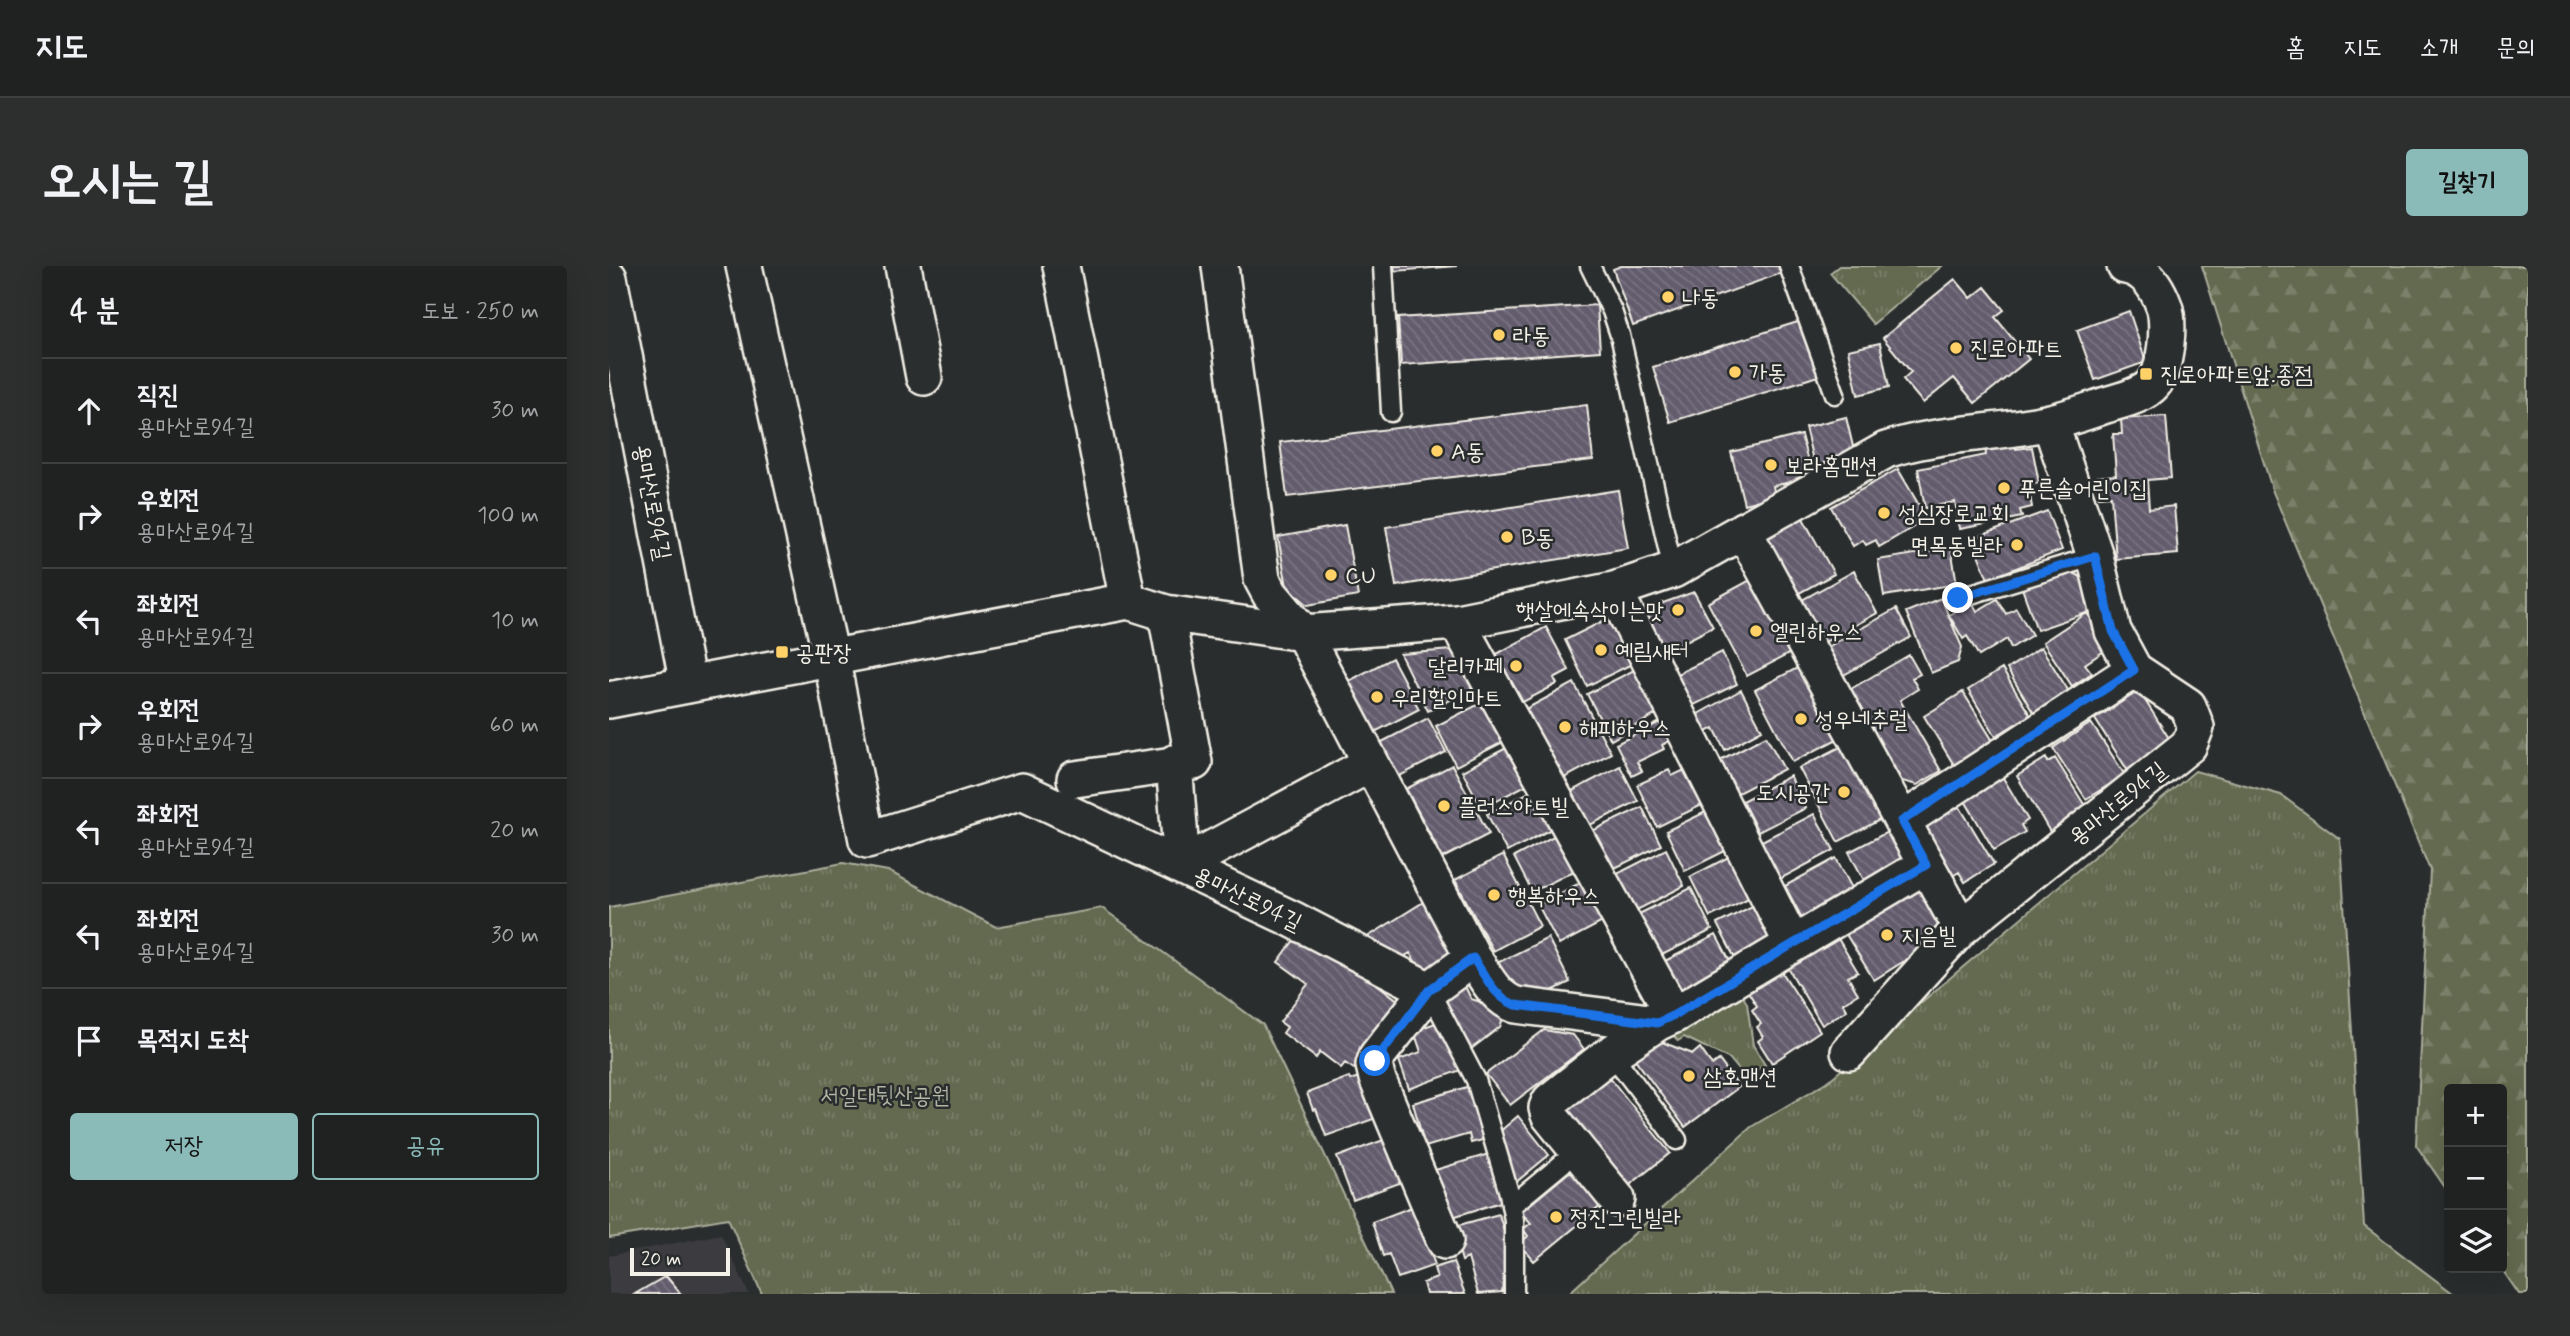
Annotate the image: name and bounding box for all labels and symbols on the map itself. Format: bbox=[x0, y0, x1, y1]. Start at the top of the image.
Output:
place label: 나동 bbox=[1682, 284, 1719, 314]
marker: 나동 bbox=[1660, 289, 1676, 305]
place label: 라동 bbox=[1513, 322, 1550, 352]
marker: 라동 bbox=[1491, 327, 1507, 343]
place label: 진로아파트 bbox=[1970, 335, 2063, 365]
marker: 진로아파트 bbox=[1948, 340, 1964, 356]
place label: 가동 bbox=[1749, 359, 1786, 389]
place label: 진로아파트앞.종점 bbox=[2160, 361, 2313, 391]
marker: 가동 bbox=[1727, 364, 1743, 380]
marker: 진로아파트앞.종점 bbox=[2138, 366, 2154, 382]
place label: A동 bbox=[1451, 438, 1485, 468]
street label: 용마산로94길 bbox=[625, 442, 677, 563]
marker: A동 bbox=[1429, 443, 1445, 459]
place label: 보라홈맨션 bbox=[1785, 452, 1878, 482]
marker: 보라홈맨션 bbox=[1763, 457, 1779, 473]
place label: 푸른솔어린이집 bbox=[2018, 475, 2148, 505]
marker: 푸른솔어린이집 bbox=[1996, 480, 2012, 496]
place label: 성심장로교회 bbox=[1898, 500, 2009, 530]
marker: 성심장로교회 bbox=[1876, 505, 1892, 521]
place label: B동 bbox=[1521, 524, 1554, 554]
marker: B동 bbox=[1499, 529, 1515, 545]
place label: 면목동빌라 bbox=[1910, 532, 2003, 562]
marker: 면목동빌라 bbox=[2009, 537, 2025, 553]
place label: CU bbox=[1345, 562, 1376, 592]
marker: CU bbox=[1323, 567, 1339, 583]
route end bbox=[1942, 582, 1973, 613]
place label: 햇살에속삭이는맛 bbox=[1516, 597, 1664, 627]
marker: 햇살에속삭이는맛 bbox=[1670, 602, 1686, 618]
place label: 엘린하우스 bbox=[1770, 618, 1863, 648]
marker: 엘린하우스 bbox=[1748, 623, 1764, 639]
place label: 예림새터 bbox=[1615, 637, 1689, 667]
place label: 공판장 bbox=[796, 639, 852, 669]
marker: 예림새터 bbox=[1593, 642, 1609, 658]
marker: 공판장 bbox=[774, 644, 790, 660]
place label: 달리카페 bbox=[1428, 653, 1502, 683]
marker: 달리카페 bbox=[1508, 658, 1524, 674]
place label: 우리할인마트 bbox=[1391, 684, 1502, 714]
marker: 우리할인마트 bbox=[1369, 689, 1385, 705]
place label: 성우네추럴 bbox=[1815, 706, 1908, 736]
marker: 성우네추럴 bbox=[1793, 711, 1809, 727]
place label: 해피하우스 bbox=[1579, 714, 1672, 744]
marker: 해피하우스 bbox=[1557, 719, 1573, 735]
street label: 용마산로94길 bbox=[2063, 756, 2173, 853]
place label: 도시공간 bbox=[1756, 779, 1830, 809]
marker: 도시공간 bbox=[1836, 784, 1852, 800]
place label: 플러스아트빌 bbox=[1458, 793, 1570, 823]
marker: 플러스아트빌 bbox=[1436, 798, 1452, 814]
street label: 용마산로94길 bbox=[1188, 861, 1306, 939]
place label: 행복하우스 bbox=[1508, 882, 1601, 912]
marker: 행복하우스 bbox=[1486, 887, 1502, 903]
place label: 지음빌 bbox=[1901, 922, 1957, 952]
marker: 지음빌 bbox=[1879, 927, 1895, 943]
route start bbox=[1359, 1045, 1390, 1076]
place label: 삼호맨션 bbox=[1703, 1063, 1777, 1093]
marker: 삼호맨션 bbox=[1681, 1068, 1697, 1084]
park label: 서일대뒷산공원 bbox=[820, 1082, 950, 1112]
place label: 정진그린빌라 bbox=[1570, 1204, 1681, 1234]
marker: 정진그린빌라 bbox=[1548, 1209, 1564, 1225]
scale bar bbox=[630, 1245, 730, 1277]

